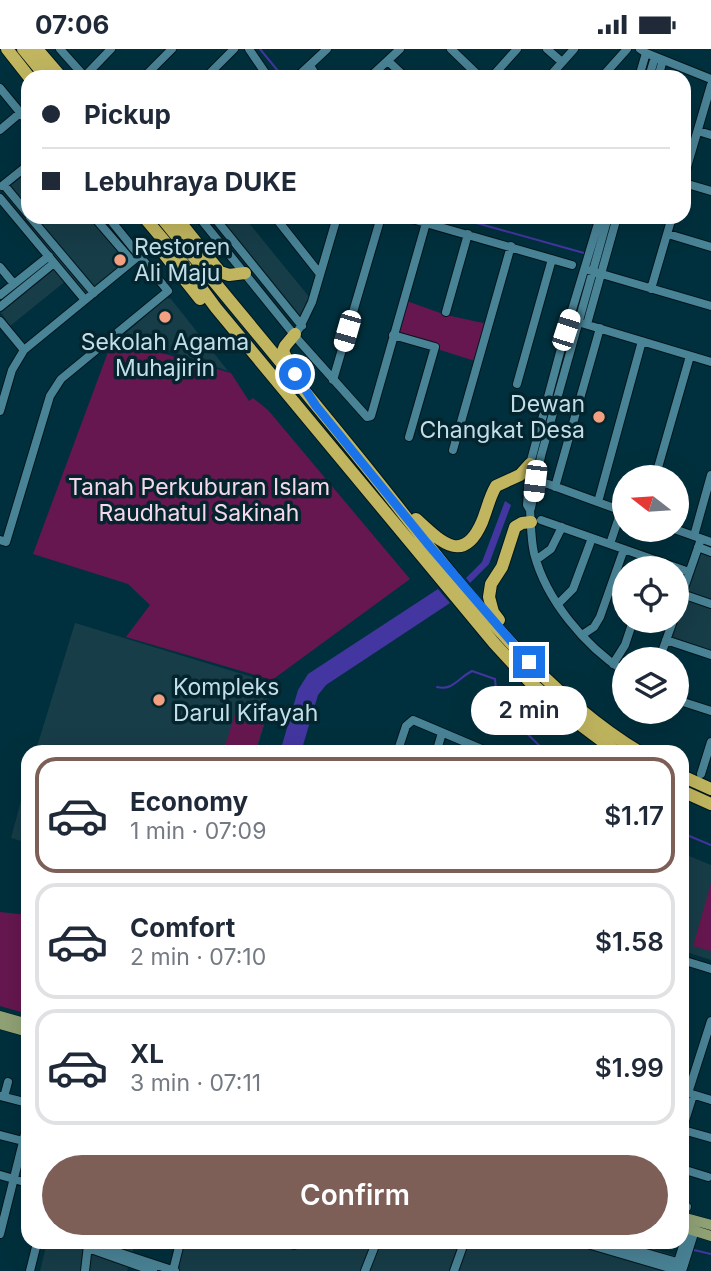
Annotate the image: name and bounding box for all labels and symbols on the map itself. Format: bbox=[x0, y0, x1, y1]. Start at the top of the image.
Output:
place label: Restoren Ali Maju bbox=[134, 233, 230, 287]
marker: Restoren Ali Maju bbox=[112, 252, 128, 268]
car bbox=[550, 307, 583, 353]
car bbox=[332, 308, 363, 354]
marker: Sekolah Agama Muhajirin bbox=[157, 309, 173, 325]
place label: Sekolah Agama Muhajirin bbox=[81, 328, 249, 382]
route start bbox=[279, 358, 311, 390]
place label: Dewan Changkat Desa bbox=[419, 390, 585, 444]
marker: Dewan Changkat Desa bbox=[591, 409, 607, 425]
car bbox=[523, 459, 548, 503]
north arrow bbox=[612, 465, 690, 543]
park label: Tanah Perkuburan Islam Raudhatul Sakinah bbox=[68, 473, 330, 527]
route end bbox=[513, 646, 545, 678]
place label: Kompleks Darul Kifayah bbox=[173, 673, 318, 727]
callout: 2 min bbox=[471, 687, 587, 735]
marker: Kompleks Darul Kifayah bbox=[151, 692, 167, 708]

